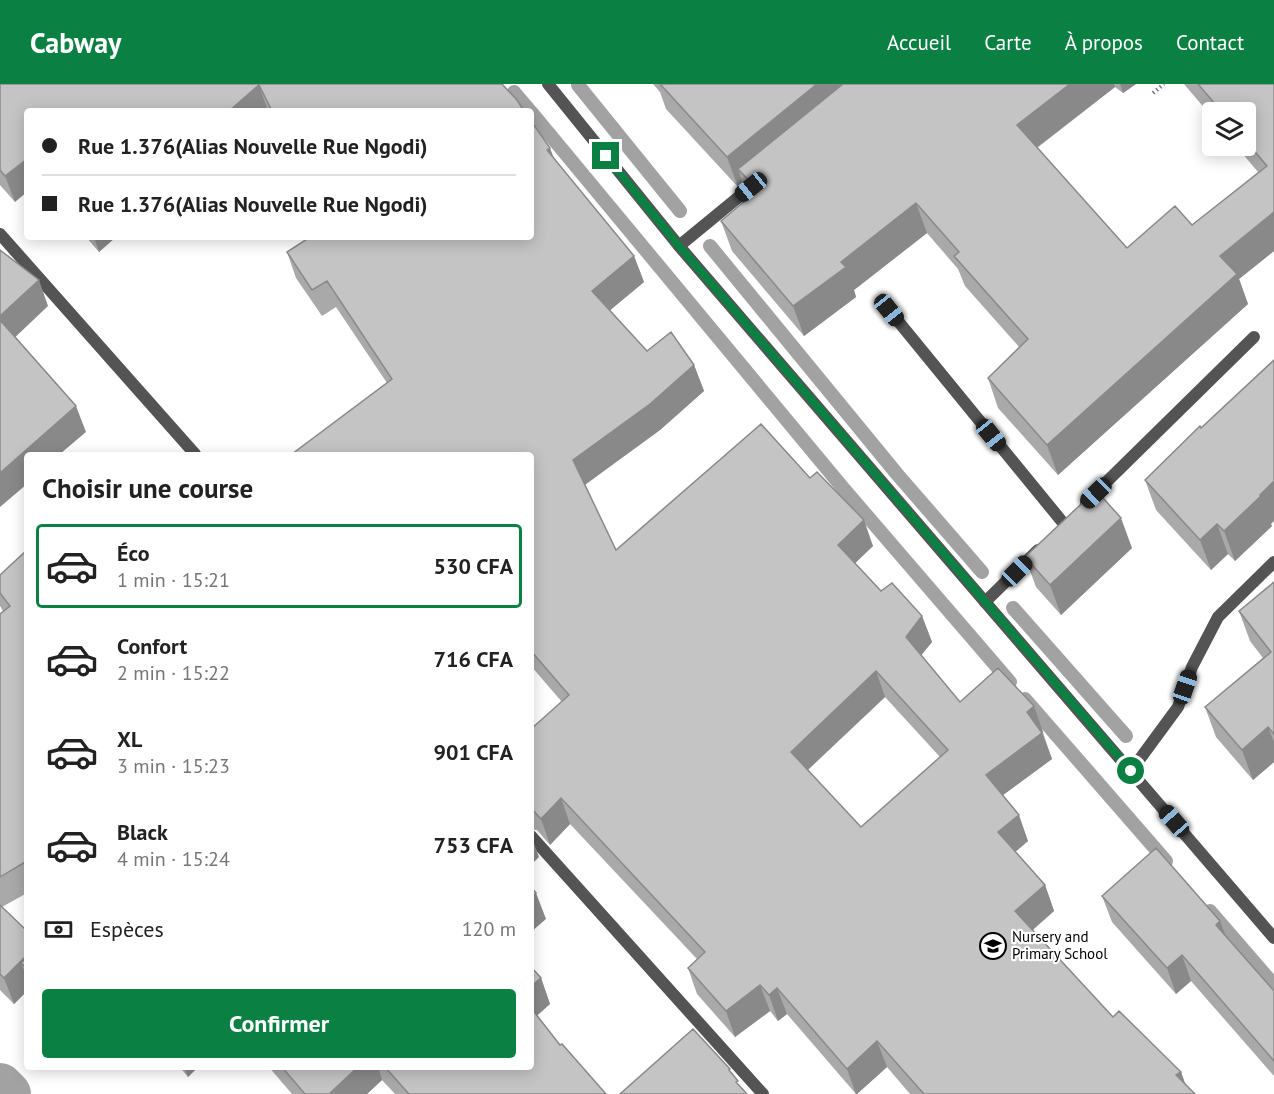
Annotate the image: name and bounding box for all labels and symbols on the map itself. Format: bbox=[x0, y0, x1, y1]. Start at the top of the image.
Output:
route end bbox=[592, 142, 619, 169]
car bbox=[731, 169, 771, 205]
car bbox=[871, 290, 907, 330]
car bbox=[973, 415, 1009, 455]
car bbox=[1077, 474, 1115, 512]
car bbox=[998, 552, 1036, 590]
car bbox=[1171, 667, 1199, 707]
route start bbox=[1117, 757, 1144, 784]
car bbox=[1155, 802, 1193, 840]
place label: Nursery and Primary School bbox=[1012, 927, 1108, 963]
school or university icon: Nursery and Primary School bbox=[978, 931, 1008, 961]

